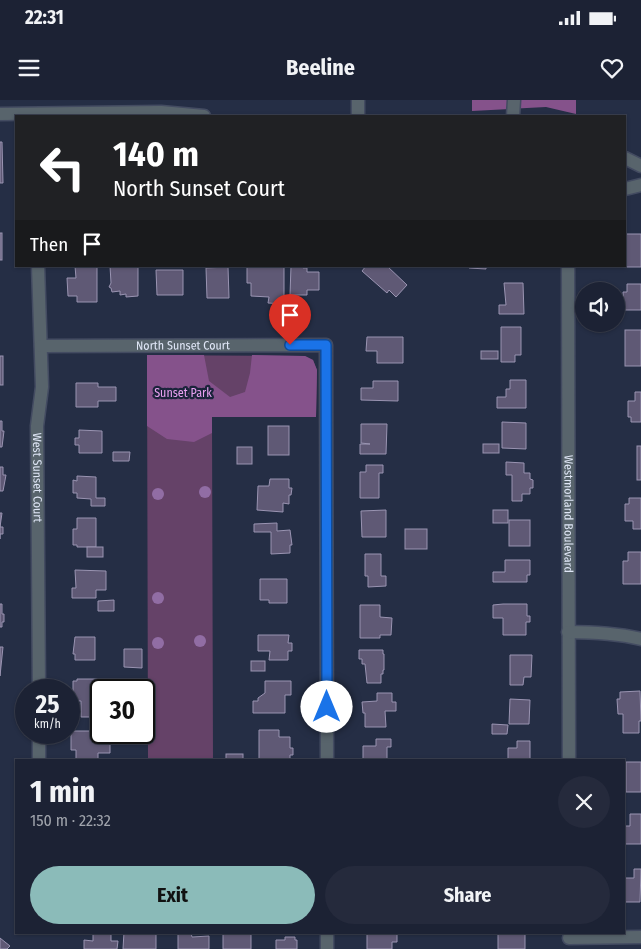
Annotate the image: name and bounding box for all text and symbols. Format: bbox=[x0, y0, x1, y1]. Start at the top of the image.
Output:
text: 22:31 bbox=[25, 6, 64, 29]
icon: menu bbox=[15, 54, 43, 82]
text: Beeline bbox=[286, 54, 355, 81]
icon: heart bbox=[598, 54, 626, 82]
text: 140 m bbox=[113, 133, 199, 175]
icon: left bbox=[30, 135, 95, 200]
text: North Sunset Court bbox=[113, 175, 285, 202]
icon: arrive bbox=[78, 230, 106, 258]
text: Then bbox=[30, 233, 68, 256]
map controls bbox=[575, 282, 625, 332]
button: sound bbox=[575, 282, 625, 332]
pin bbox=[269, 294, 311, 345]
icon: arrive bbox=[276, 301, 304, 329]
street label: North Sunset Court bbox=[136, 338, 230, 353]
park label: Sunset Park bbox=[154, 386, 212, 400]
street label: West Sunset Court bbox=[30, 433, 45, 523]
street label: Westmorland Boulevard bbox=[561, 455, 576, 573]
speed limit sign: 30 bbox=[90, 679, 155, 744]
position arrow bbox=[300, 680, 352, 732]
text: 25 bbox=[36, 690, 59, 720]
text: km/h bbox=[34, 717, 61, 731]
text: 1 min bbox=[30, 774, 95, 810]
button: close bbox=[558, 776, 610, 828]
text: 150 m · 22:32 bbox=[30, 811, 111, 830]
button: Exit bbox=[30, 866, 315, 924]
button: Share bbox=[325, 866, 610, 924]

